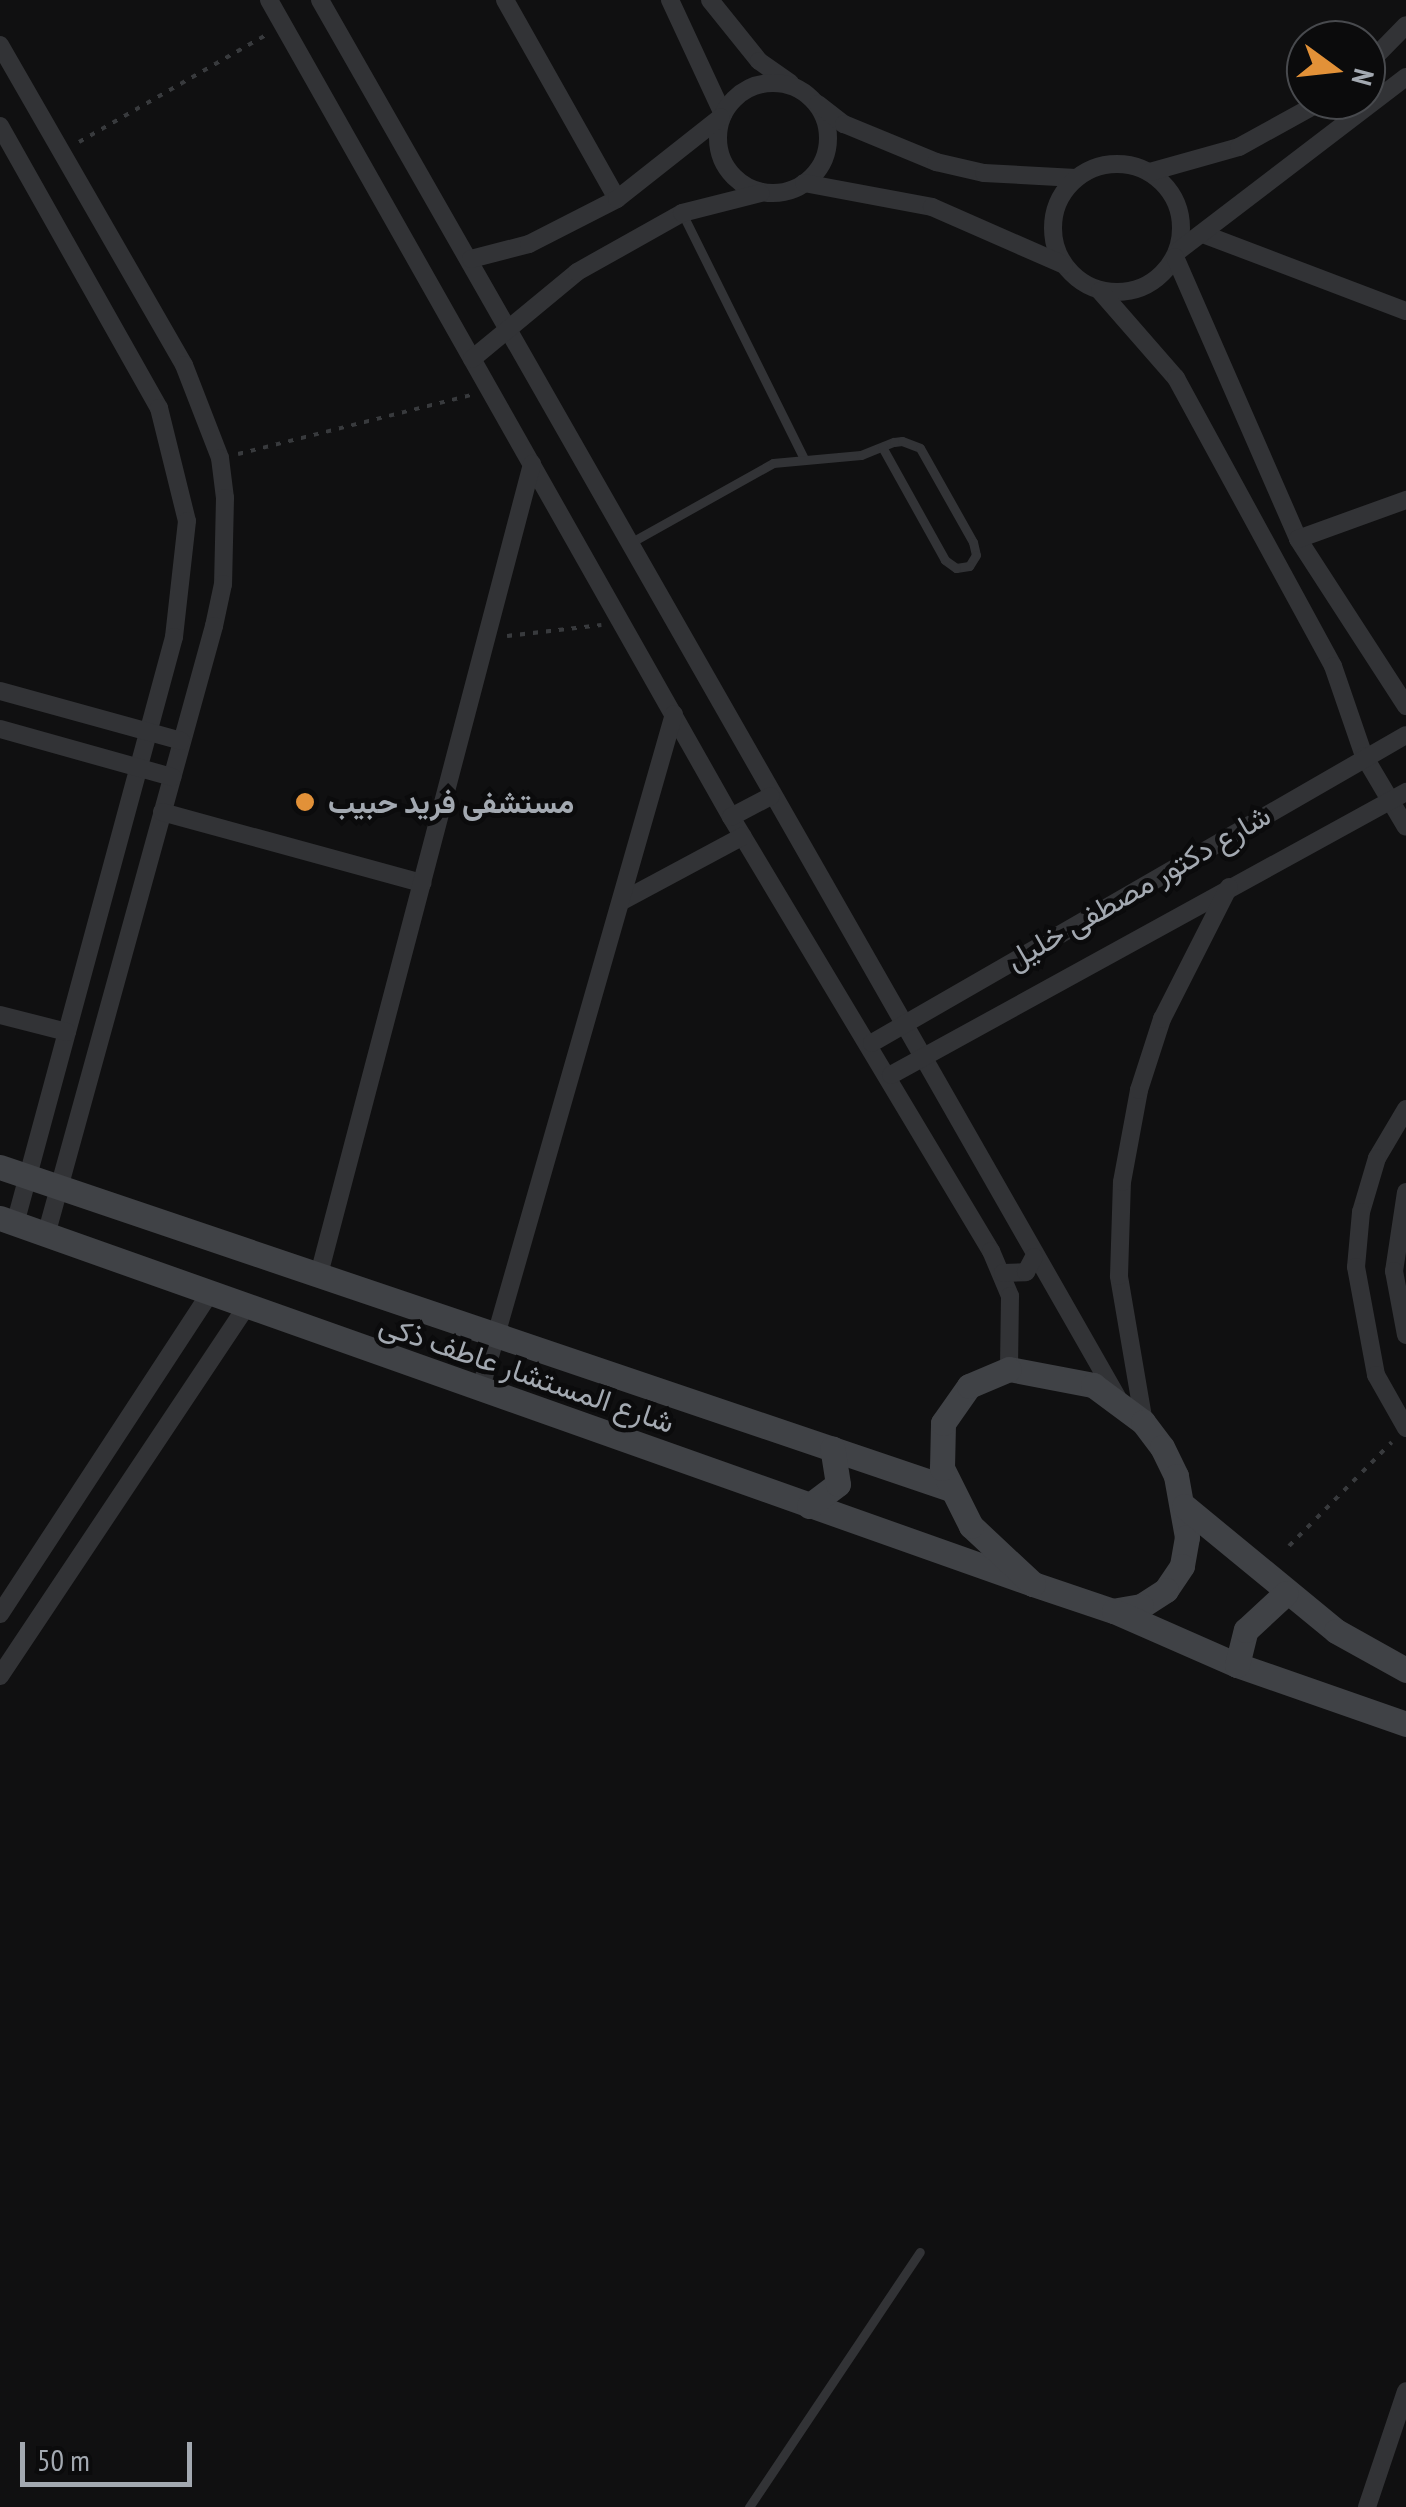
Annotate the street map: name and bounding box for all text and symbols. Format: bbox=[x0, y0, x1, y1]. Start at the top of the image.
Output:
north arrow bbox=[1286, 20, 1386, 120]
text: N bbox=[1344, 65, 1383, 89]
place label: مستشفى فريد حبيب bbox=[328, 784, 574, 820]
marker: مستشفى فريد حبيب bbox=[292, 789, 318, 815]
street label: شارع دكتور مصطفى خليل bbox=[999, 797, 1277, 977]
street label: شارع المستشار عاطف ذكى bbox=[375, 1306, 679, 1440]
scale bar bbox=[25, 2422, 198, 2484]
text: 50 m bbox=[37, 2440, 90, 2479]

